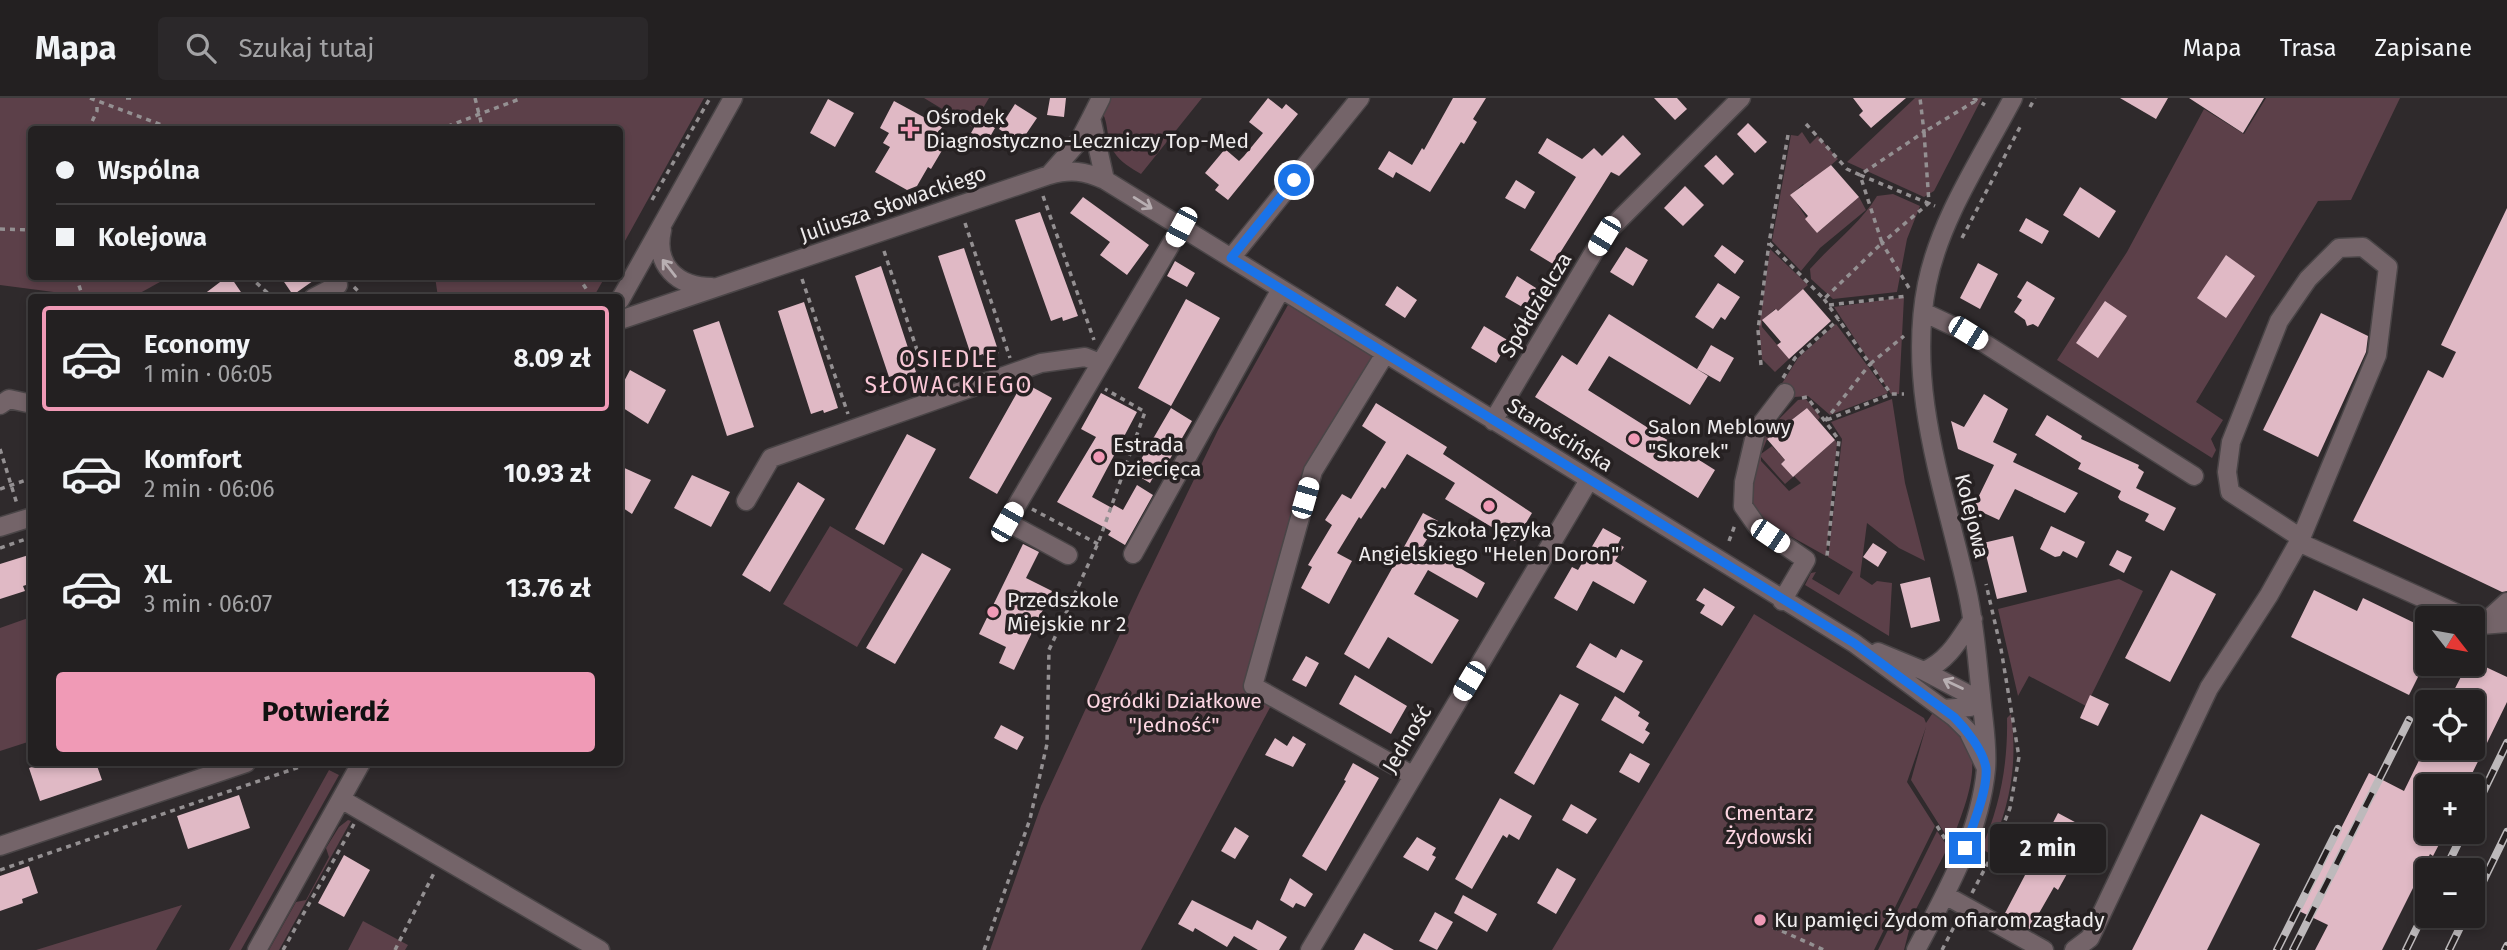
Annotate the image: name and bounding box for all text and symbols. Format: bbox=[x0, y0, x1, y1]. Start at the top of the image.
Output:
search box bbox=[158, 17, 648, 80]
text: Mapa bbox=[35, 28, 116, 68]
icon: search bbox=[182, 29, 220, 67]
text: Szukaj tutaj bbox=[238, 33, 375, 64]
text: Mapa bbox=[2183, 34, 2242, 62]
text: Trasa bbox=[2280, 34, 2337, 62]
text: Zapisane bbox=[2375, 34, 2472, 62]
place label: Ośrodek Diagnostyczno-Leczniczy Top-Med bbox=[926, 104, 1249, 154]
marker: Ośrodek Diagnostyczno-Leczniczy Top-Med bbox=[900, 119, 920, 139]
text: Wspólna bbox=[98, 155, 200, 186]
street label: Juliusza Słowackiego bbox=[796, 160, 990, 248]
route start bbox=[1278, 164, 1310, 196]
one-way arrow bbox=[1132, 197, 1152, 211]
car bbox=[1162, 204, 1201, 250]
car bbox=[1585, 213, 1624, 259]
text: Kolejowa bbox=[98, 222, 207, 253]
street label: Spółdzielcza bbox=[1494, 248, 1578, 362]
one-way arrow bbox=[662, 260, 677, 278]
car bbox=[1945, 313, 1992, 353]
icon: car bbox=[60, 327, 123, 390]
text: Economy bbox=[144, 329, 250, 360]
text: 8.09 zł bbox=[513, 343, 591, 374]
district label: OSIEDLE SŁOWACKIEGO bbox=[865, 345, 1033, 399]
text: 1 min · 06:05 bbox=[144, 360, 272, 388]
street label: Starościńska bbox=[1502, 392, 1618, 478]
place label: Salon Meblowy "Skorek" bbox=[1648, 414, 1791, 464]
marker: Salon Meblowy "Skorek" bbox=[1626, 431, 1642, 447]
place label: Estrada Dziecięca bbox=[1113, 432, 1202, 482]
icon: car bbox=[60, 442, 123, 505]
text: Komfort bbox=[144, 444, 242, 475]
marker: Estrada Dziecięca bbox=[1091, 449, 1107, 465]
text: 10.93 zł bbox=[503, 458, 591, 489]
street label: Kolejowa bbox=[1949, 471, 1995, 561]
text: 2 min · 06:06 bbox=[144, 475, 275, 503]
car bbox=[1290, 475, 1321, 521]
marker: Szkoła Języka Angielskiego "Helen Doron" bbox=[1481, 498, 1497, 514]
car bbox=[988, 499, 1027, 545]
car bbox=[1747, 516, 1794, 556]
place label: Szkoła Języka Angielskiego "Helen Doron" bbox=[1359, 517, 1619, 567]
icon: car bbox=[60, 557, 123, 620]
text: XL bbox=[144, 559, 172, 590]
text: 13.76 zł bbox=[506, 573, 591, 604]
place label: Przedszkole Miejskie nr 2 bbox=[1007, 587, 1126, 637]
text: 3 min · 06:07 bbox=[144, 590, 272, 618]
marker: Przedszkole Miejskie nr 2 bbox=[985, 604, 1001, 620]
north arrow bbox=[2415, 606, 2485, 676]
map controls bbox=[2415, 606, 2485, 928]
car bbox=[1450, 658, 1489, 704]
button: Potwierdź bbox=[56, 672, 595, 752]
one-way arrow bbox=[1943, 677, 1964, 691]
park label: Ogródki Działkowe "Jedność" bbox=[1086, 688, 1262, 738]
button: locate bbox=[2415, 690, 2485, 760]
street label: Jedność bbox=[1377, 700, 1437, 778]
button: + bbox=[2415, 774, 2485, 844]
park label: Cmentarz Żydowski bbox=[1724, 800, 1814, 850]
callout: 2 min bbox=[1990, 824, 2105, 872]
route end bbox=[1949, 832, 1981, 864]
text: 2 min bbox=[2020, 834, 2076, 862]
button: − bbox=[2415, 858, 2485, 928]
place label: Ku pamięci Żydom ofiarom zagłady bbox=[1774, 907, 2105, 933]
marker: Ku pamięci Żydom ofiarom zagłady bbox=[1752, 912, 1768, 928]

